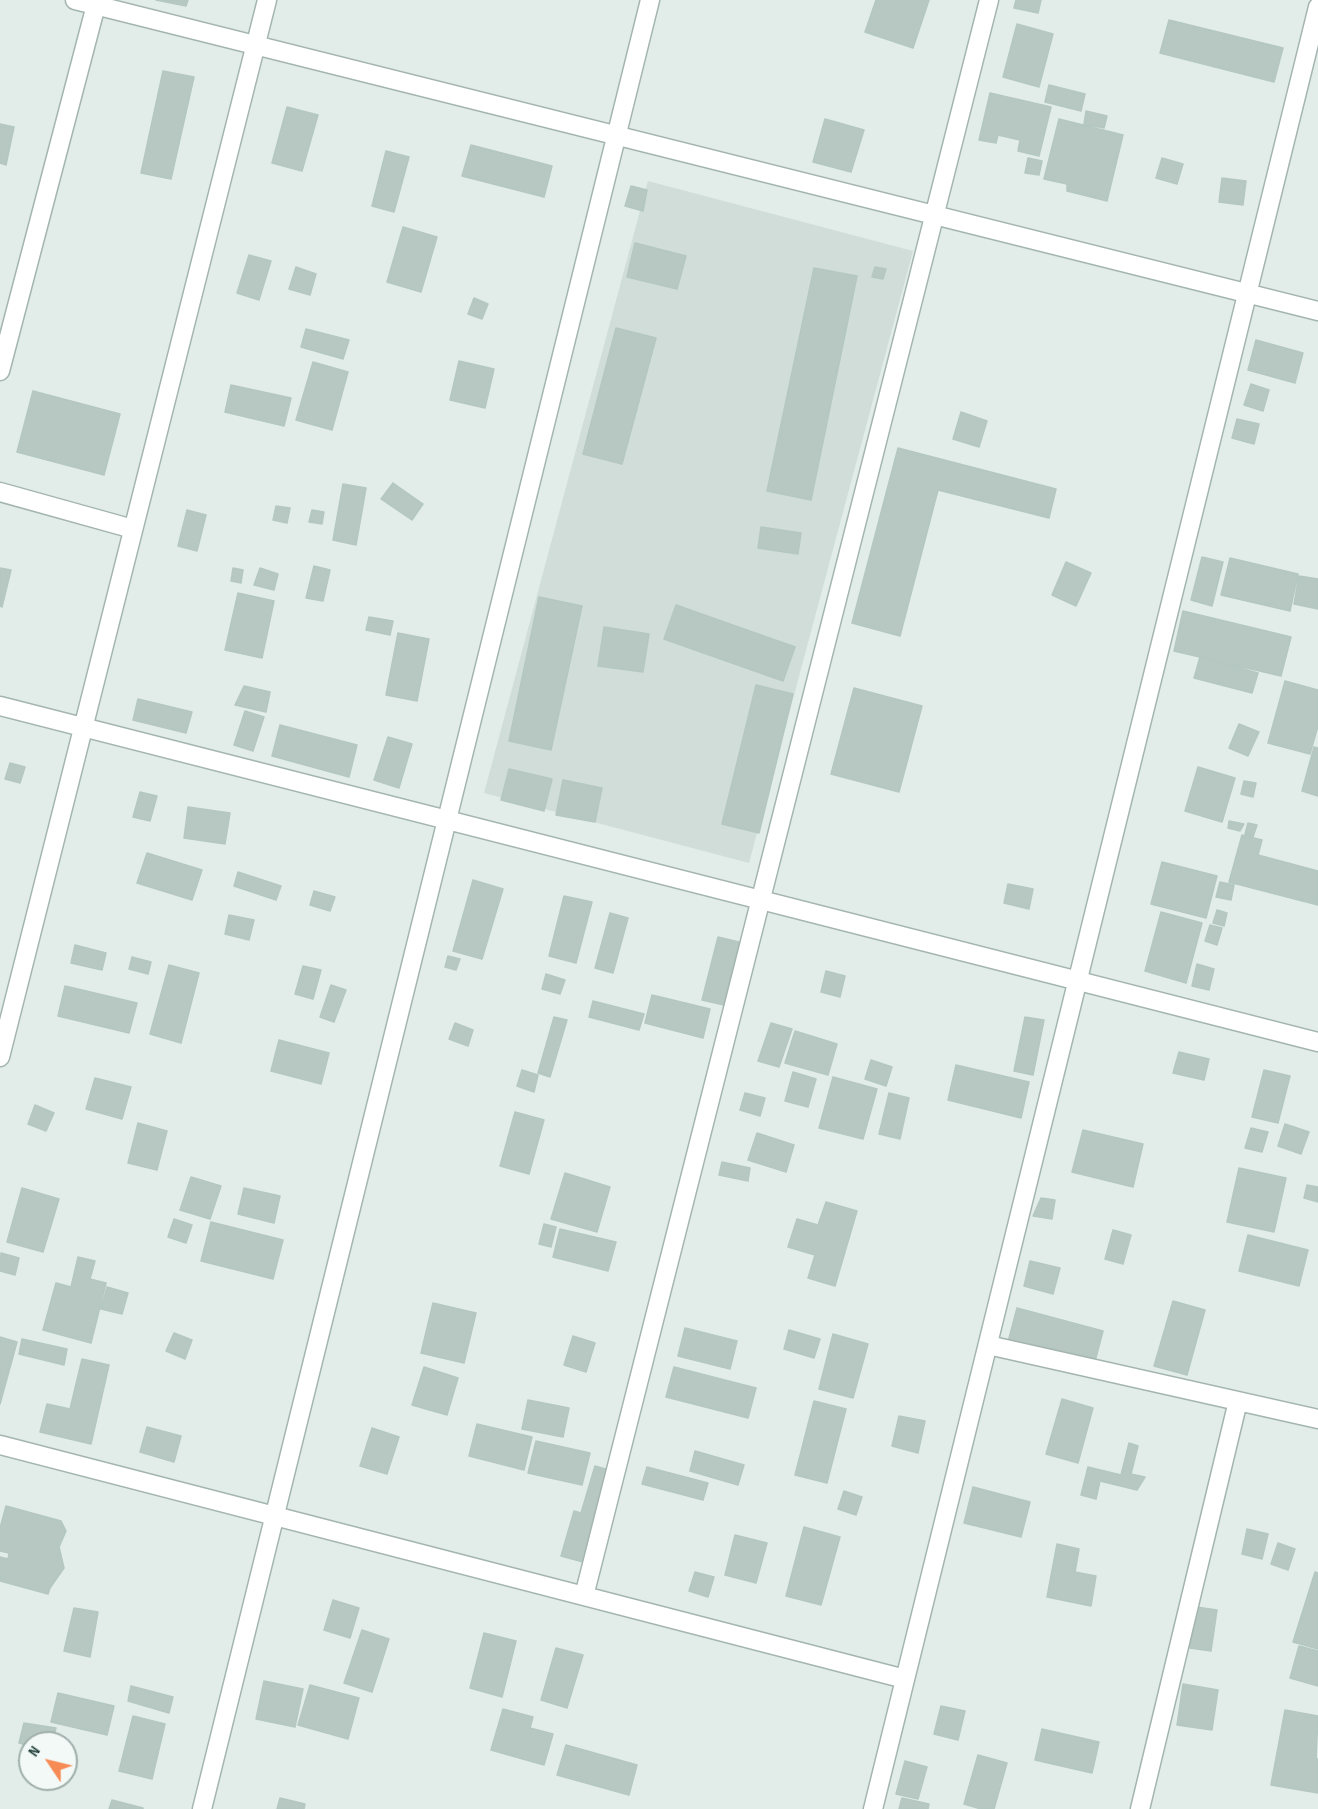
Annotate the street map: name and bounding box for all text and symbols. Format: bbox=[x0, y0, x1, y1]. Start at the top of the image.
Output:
north arrow bbox=[18, 1731, 78, 1791]
text: N bbox=[24, 1743, 45, 1760]

